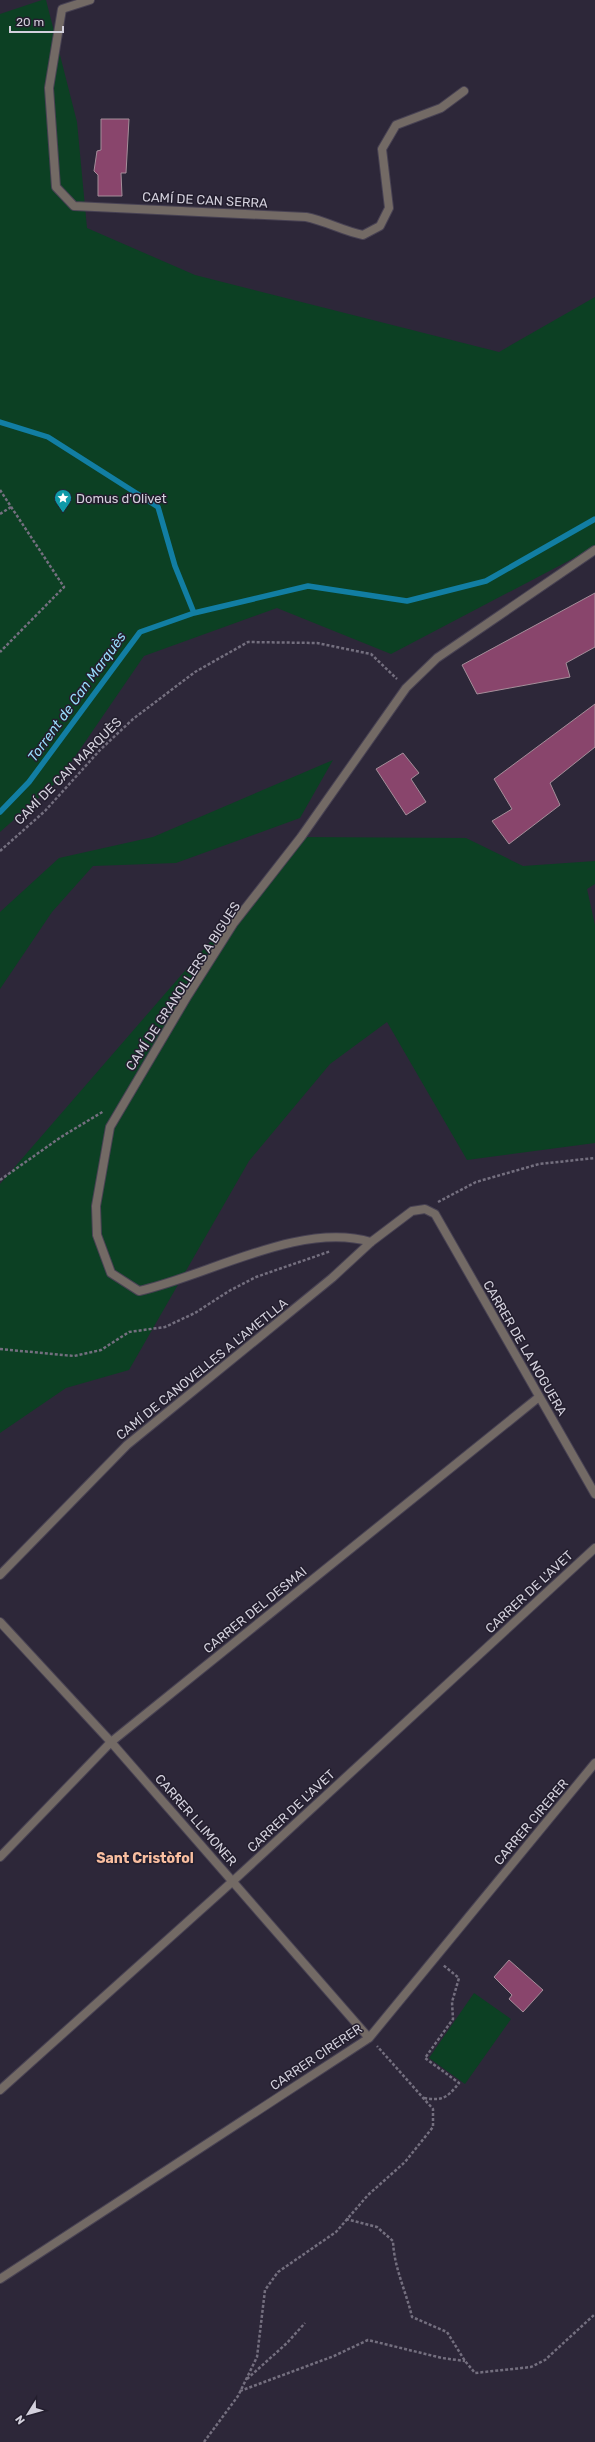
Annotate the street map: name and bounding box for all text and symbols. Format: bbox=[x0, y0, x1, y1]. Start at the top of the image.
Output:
scale bar bbox=[10, 8, 63, 34]
text: 20 m bbox=[16, 15, 44, 29]
street label: CAMÍ DE CAN SERRA bbox=[142, 189, 268, 211]
place icon: Domus d'Olivet bbox=[53, 488, 73, 513]
place label: Domus d'Olivet bbox=[76, 491, 167, 506]
water label: Torrent de Can Marquès bbox=[24, 629, 130, 765]
street label: CAMÍ DE CAN MARQUÈS bbox=[11, 714, 125, 828]
street label: CAMÍ DE GRANOLLERS A BIGUES bbox=[123, 899, 243, 1073]
street label: CARRER DE LA NOGUERA bbox=[480, 1278, 570, 1419]
street label: CAMÍ DE CANOVELLES A L'AMETLLA bbox=[113, 1295, 291, 1443]
street label: CARRER DE L'AVET bbox=[482, 1547, 576, 1636]
street label: CARRER DEL DESMAI bbox=[200, 1564, 310, 1656]
street label: CARRER DE L'AVET bbox=[244, 1766, 338, 1855]
street label: CARRER LLIMONER bbox=[152, 1771, 240, 1869]
street label: CARRER CIRERER bbox=[491, 1776, 571, 1868]
district label: Sant Cristòfol bbox=[96, 1850, 194, 1867]
street label: CARRER CIRERER bbox=[267, 2021, 365, 2093]
north arrow bbox=[8, 2394, 48, 2434]
text: N bbox=[13, 2413, 28, 2427]

